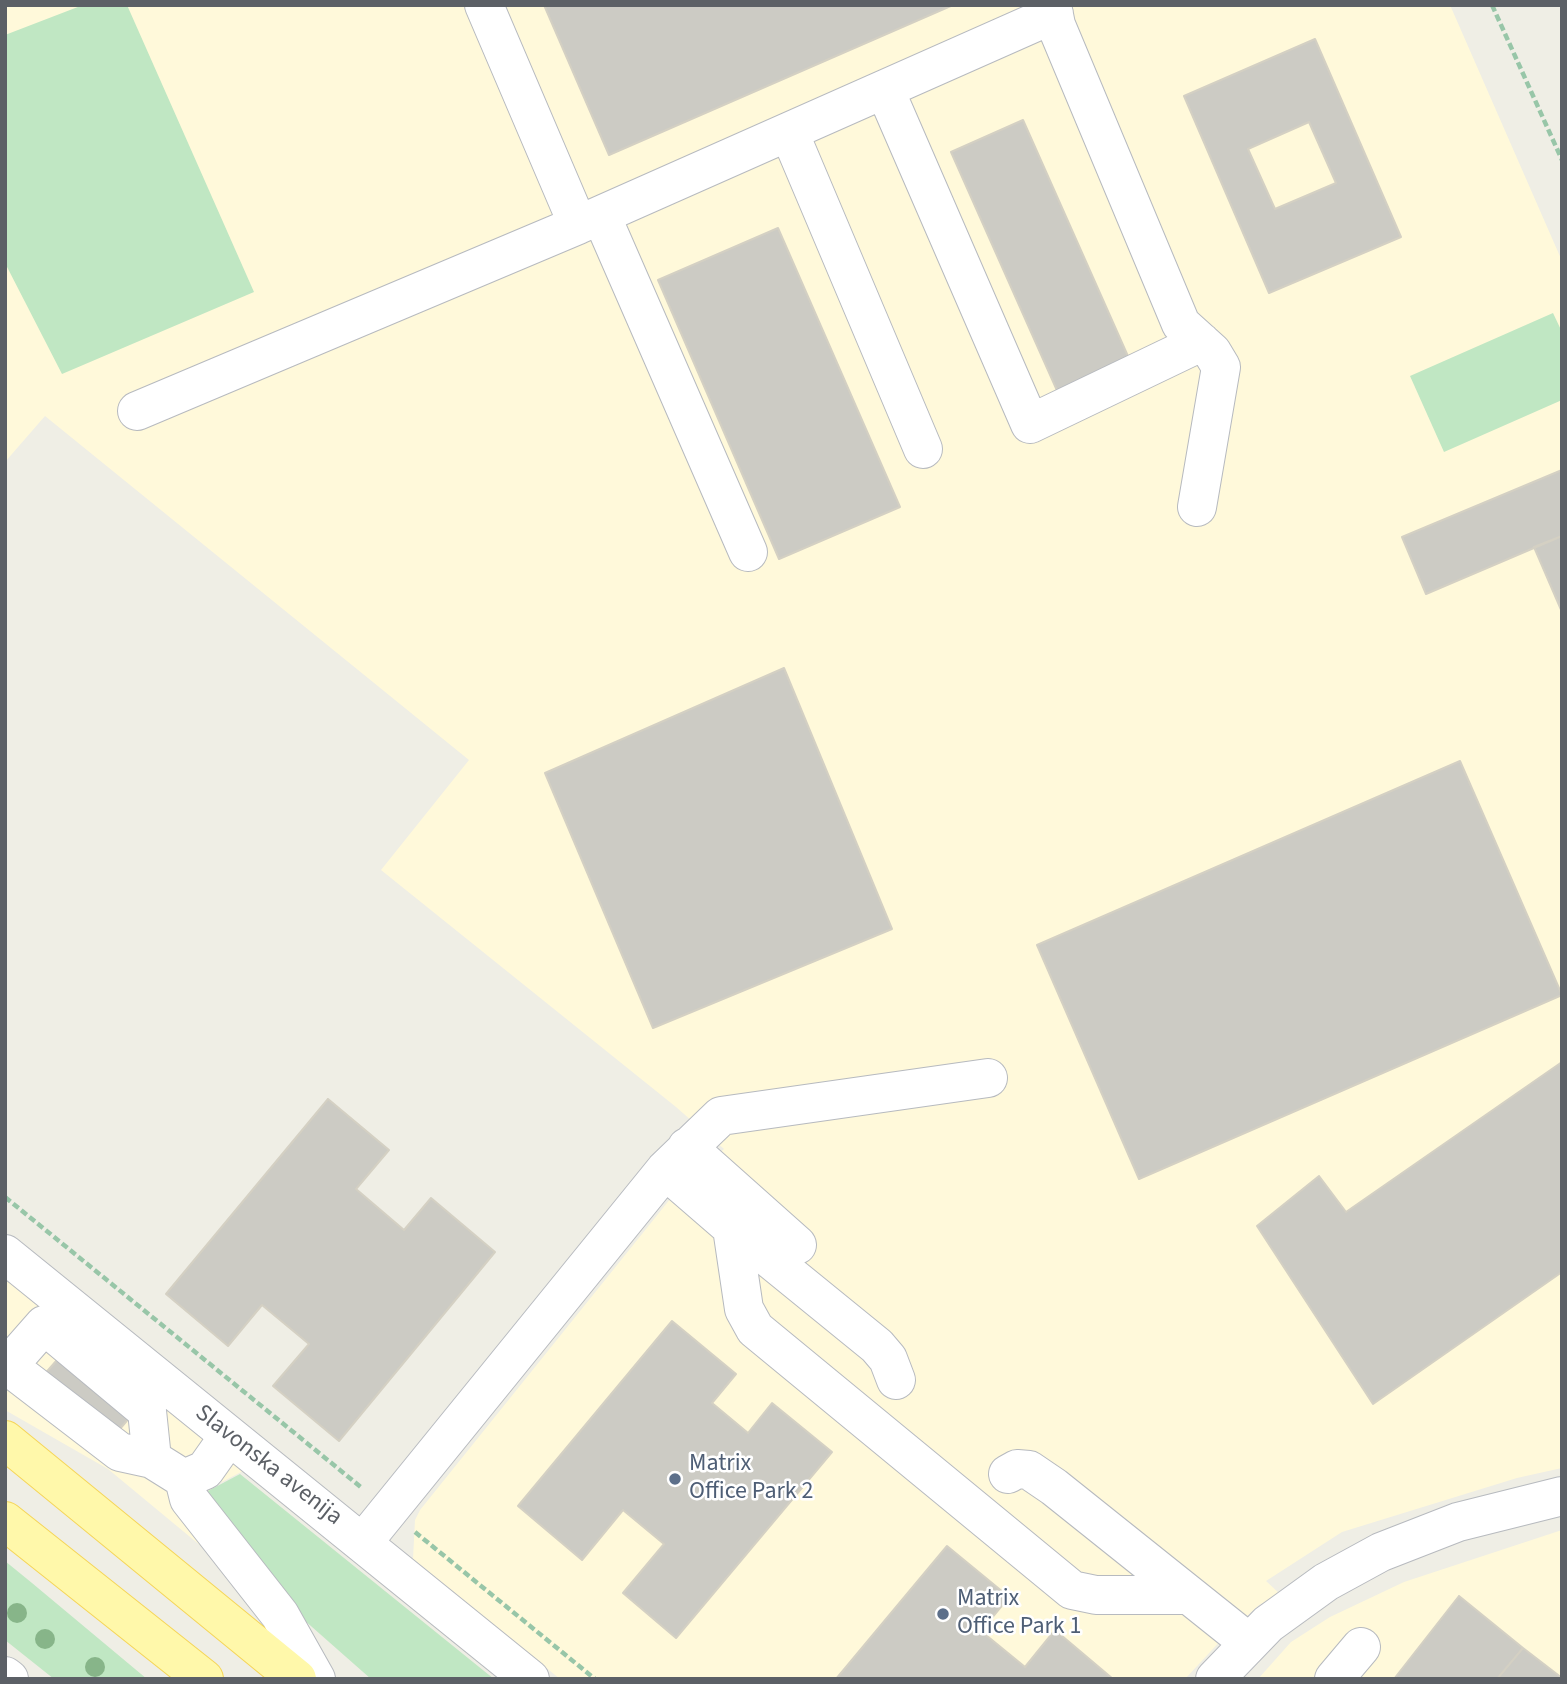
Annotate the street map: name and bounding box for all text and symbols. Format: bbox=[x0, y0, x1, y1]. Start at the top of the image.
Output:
street label: Slavonska avenija bbox=[189, 1400, 347, 1532]
place label: Matrix Office Park 2 bbox=[689, 1451, 813, 1507]
marker: Matrix Office Park 2 bbox=[667, 1471, 683, 1487]
place label: Matrix Office Park 1 bbox=[957, 1586, 1081, 1642]
marker: Matrix Office Park 1 bbox=[935, 1606, 951, 1622]

